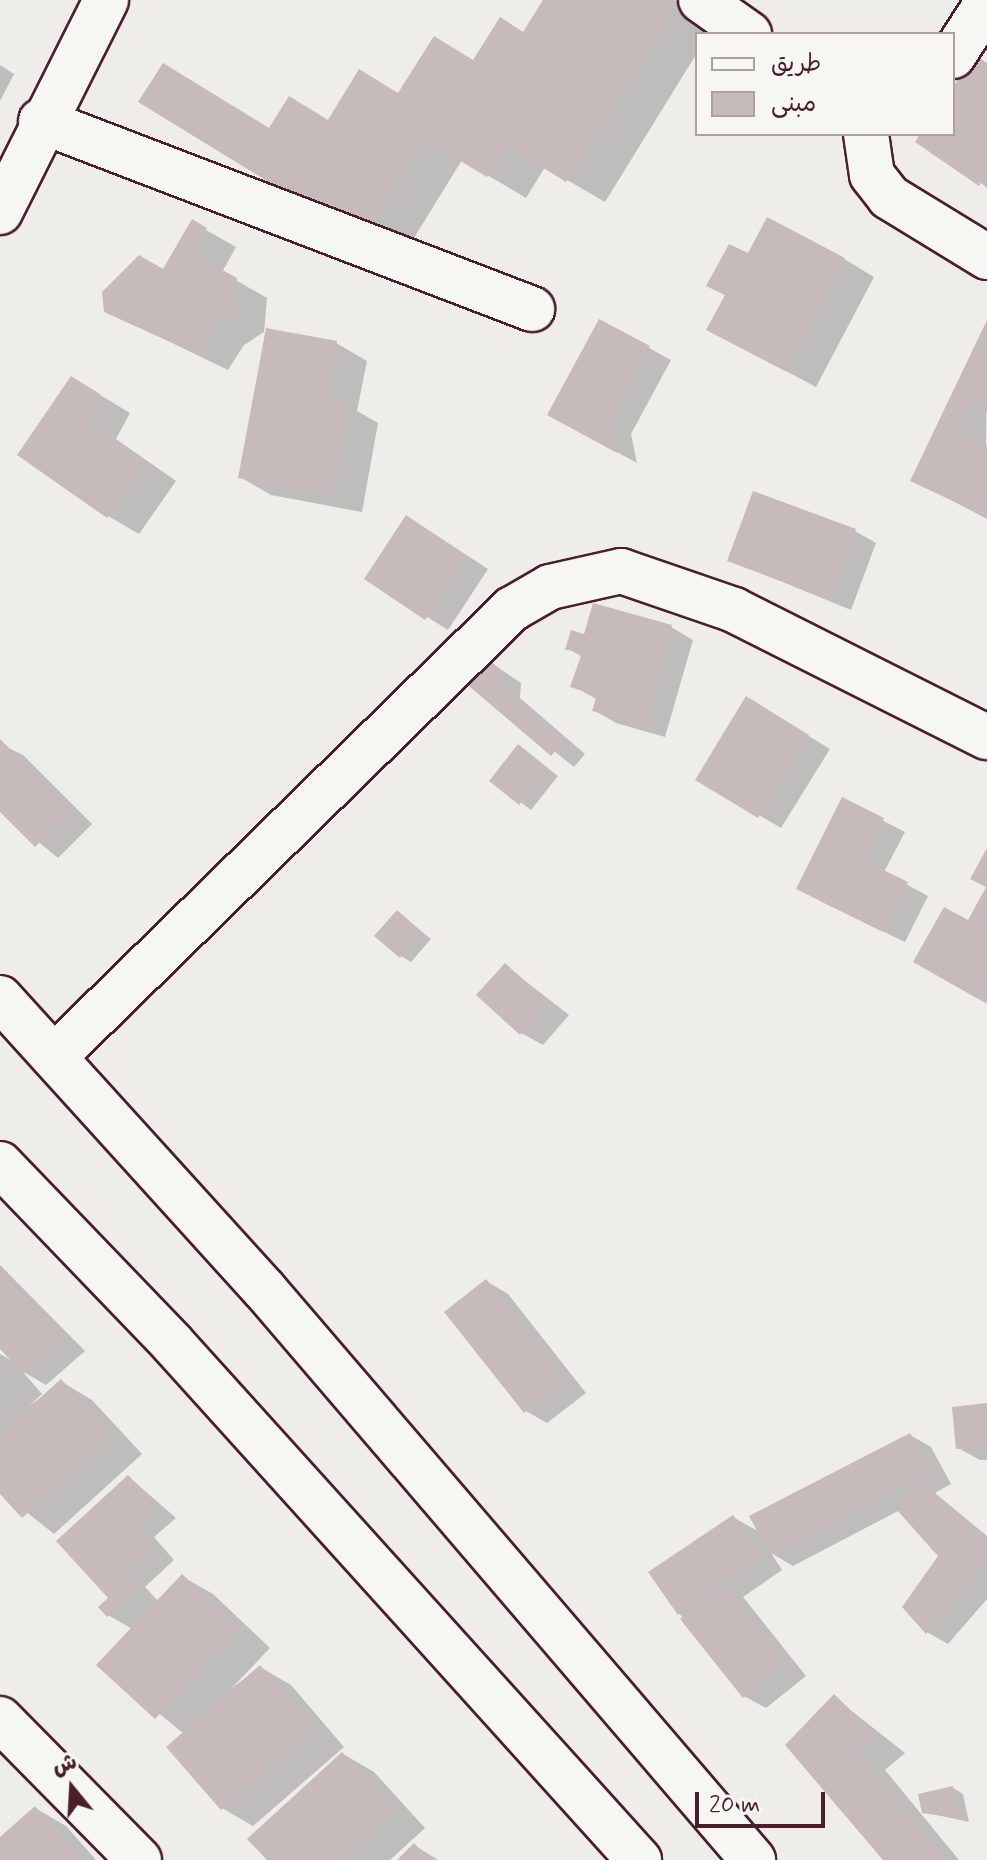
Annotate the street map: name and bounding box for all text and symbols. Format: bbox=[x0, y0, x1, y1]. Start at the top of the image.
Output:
legend bbox=[695, 32, 955, 136]
text: طريق bbox=[771, 49, 821, 80]
text: مبنى bbox=[771, 89, 816, 120]
north arrow bbox=[32, 1748, 112, 1828]
text: ش bbox=[49, 1748, 80, 1782]
scale bar bbox=[699, 1776, 829, 1826]
text: 20 m bbox=[709, 1790, 760, 1821]

